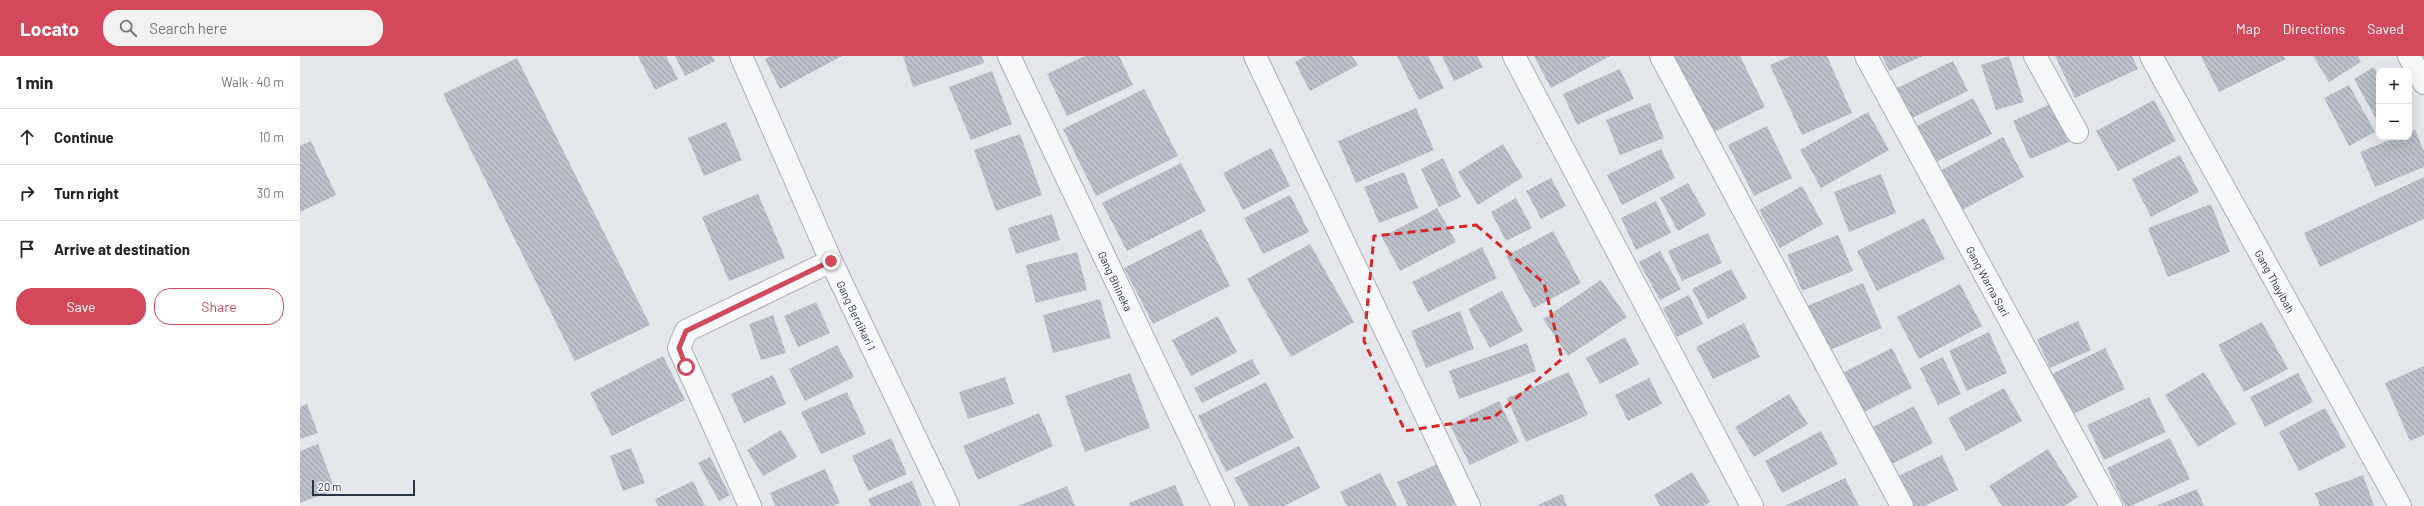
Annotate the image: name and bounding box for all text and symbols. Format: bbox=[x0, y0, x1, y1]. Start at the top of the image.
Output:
search box bbox=[103, 10, 383, 46]
text: Locato bbox=[20, 17, 79, 40]
icon: search bbox=[117, 17, 139, 39]
text: Search here bbox=[149, 19, 227, 37]
text: Map bbox=[2236, 20, 2261, 37]
text: Directions bbox=[2283, 20, 2345, 37]
text: Saved bbox=[2367, 20, 2404, 37]
map controls bbox=[2376, 68, 2412, 140]
button: + bbox=[2376, 68, 2412, 104]
text: 1 min bbox=[16, 72, 53, 92]
text: Walk · 40 m bbox=[221, 74, 284, 90]
button: − bbox=[2376, 104, 2412, 140]
icon: ahead bbox=[16, 126, 38, 148]
text: Continue bbox=[54, 128, 114, 146]
text: 10 m bbox=[259, 129, 284, 145]
icon: right bbox=[16, 182, 38, 204]
text: Turn right bbox=[54, 184, 119, 202]
text: 30 m bbox=[257, 185, 284, 201]
icon: arrive bbox=[16, 238, 38, 260]
text: Arrive at destination bbox=[54, 240, 190, 258]
street label: Gang Warna Sari bbox=[1964, 244, 2013, 318]
street label: Gang Thayibah bbox=[2253, 247, 2298, 315]
street label: Gang Bhineka bbox=[1096, 249, 1136, 313]
route end bbox=[822, 252, 840, 270]
street label: Gang Berdikari 1 bbox=[835, 278, 879, 352]
button: Save bbox=[16, 288, 146, 325]
button: Share bbox=[154, 288, 284, 325]
route start bbox=[677, 358, 695, 376]
scale bar bbox=[312, 478, 415, 497]
text: 20 m bbox=[318, 480, 341, 493]

